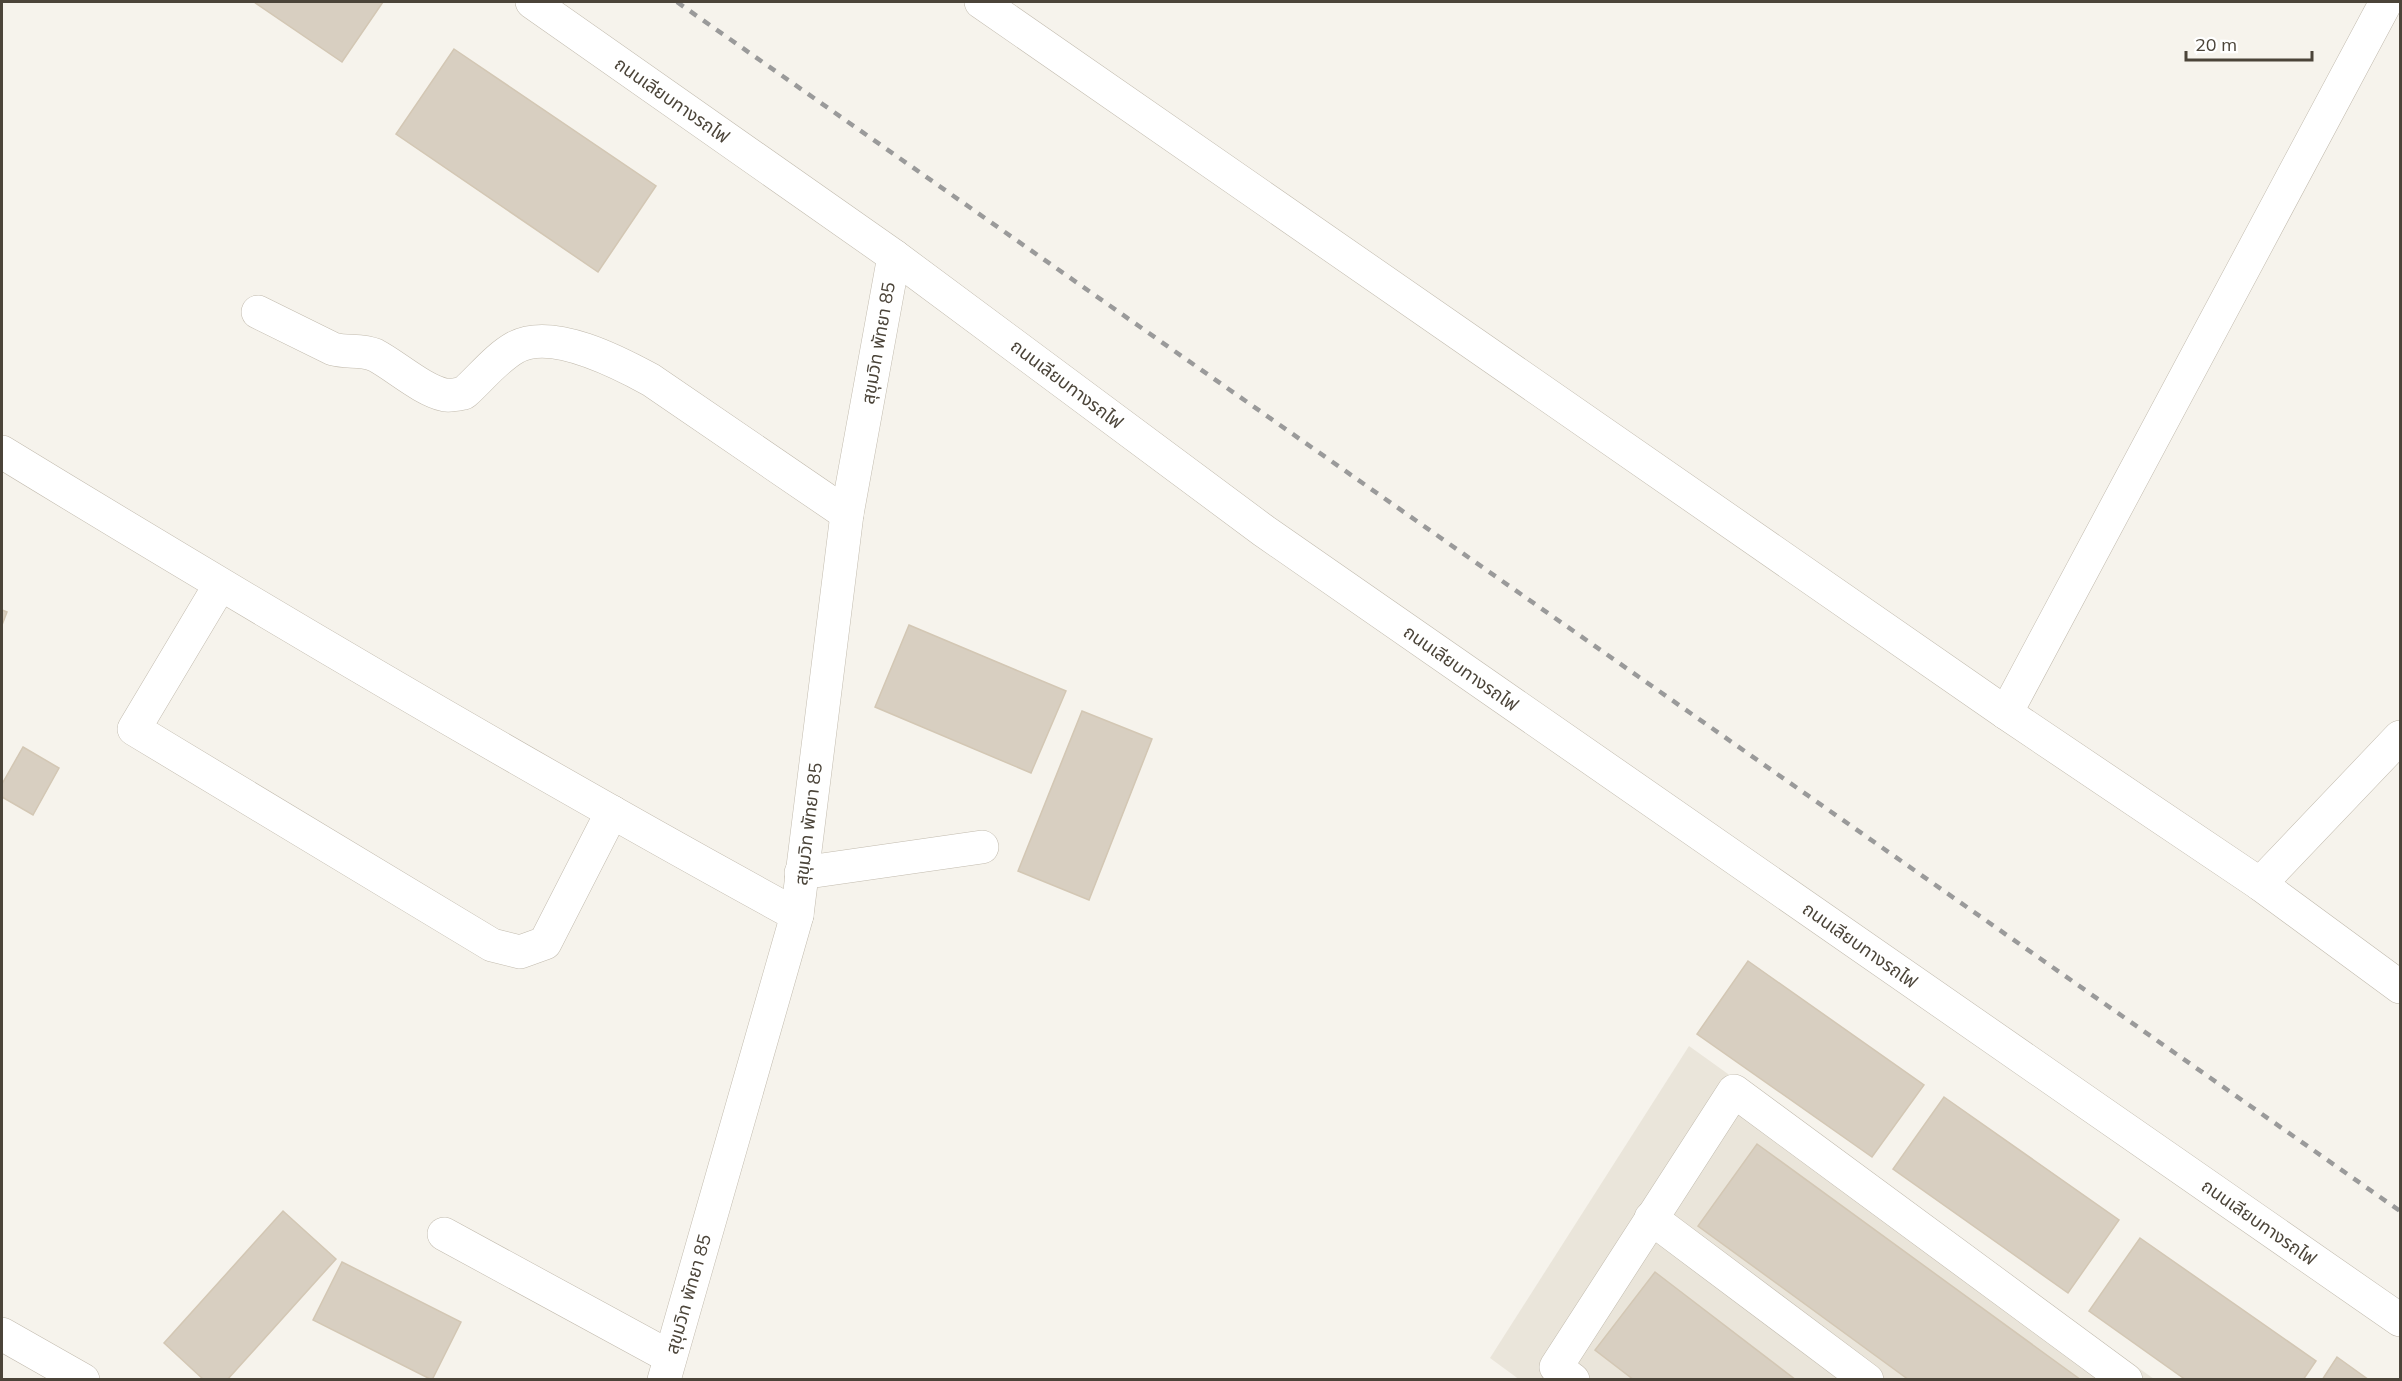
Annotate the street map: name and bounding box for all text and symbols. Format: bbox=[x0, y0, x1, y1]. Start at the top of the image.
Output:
scale bar bbox=[2186, 24, 2312, 62]
text: 20 m bbox=[2195, 33, 2237, 56]
street label: ถนนเลียบทางรถไฟ bbox=[610, 52, 734, 148]
street label: สุขุมวิท พัทยา 85 bbox=[856, 280, 900, 406]
street label: ถนนเลียบทางรถไฟ bbox=[1006, 334, 1128, 434]
street label: ถนนเลียบทางรถไฟ bbox=[1399, 620, 1523, 716]
street label: สุขุมวิท พัทยา 85 bbox=[789, 761, 827, 887]
street label: ถนนเลียบทางรถไฟ bbox=[1798, 897, 1922, 993]
street label: ถนนเลียบทางรถไฟ bbox=[2197, 1174, 2321, 1270]
street label: สุขุมวิท พัทยา 85 bbox=[660, 1231, 716, 1357]

